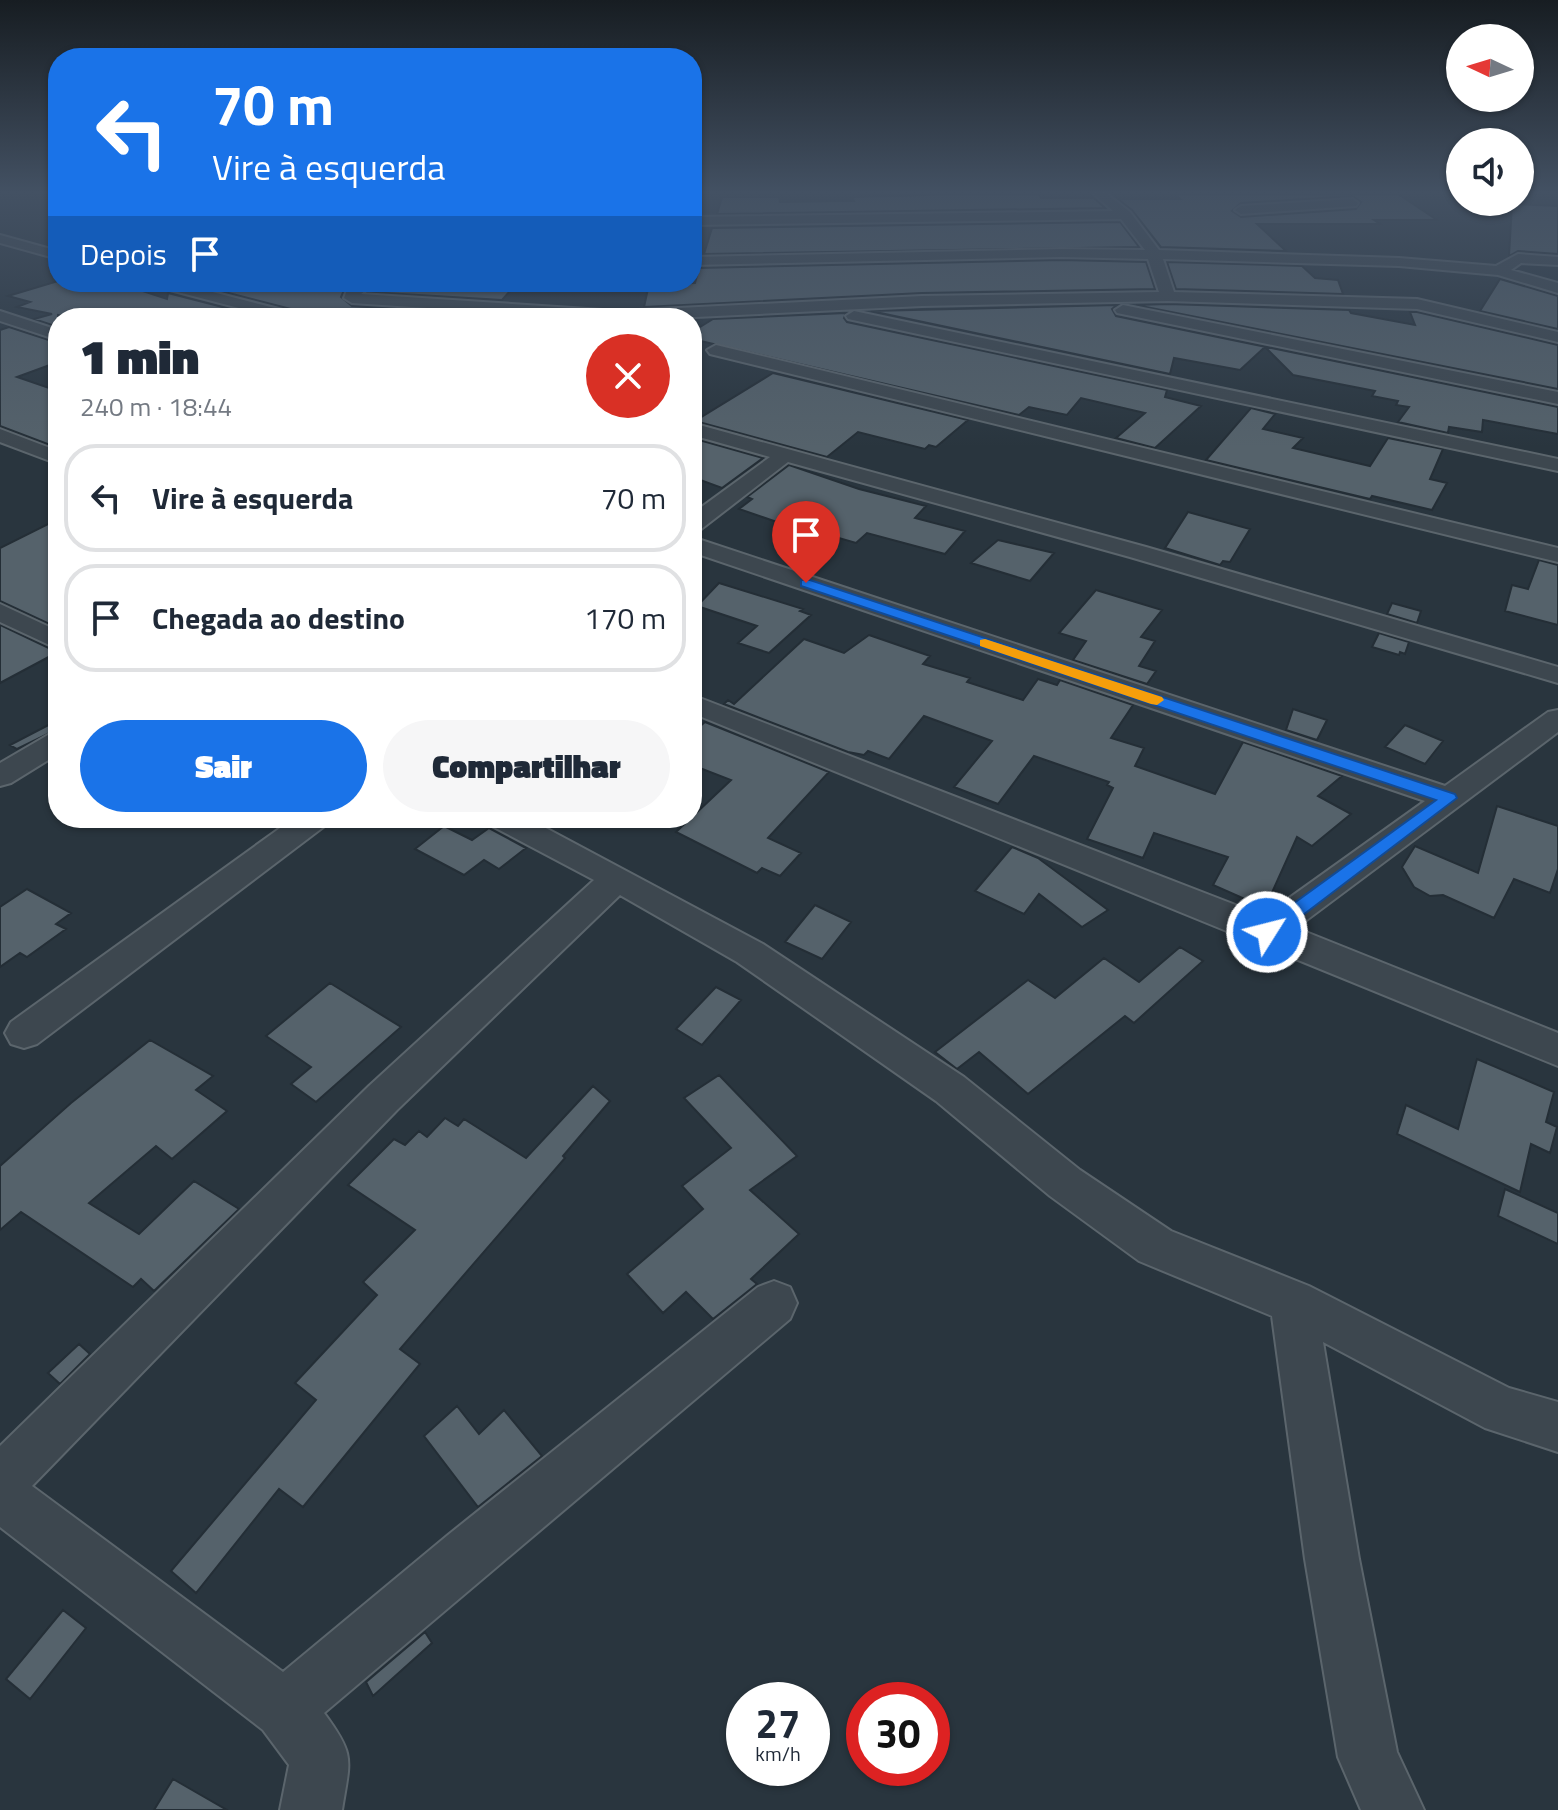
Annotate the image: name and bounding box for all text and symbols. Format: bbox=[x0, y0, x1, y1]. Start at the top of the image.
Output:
north arrow bbox=[1446, 24, 1534, 112]
map controls bbox=[1446, 24, 1534, 216]
text: 70 m bbox=[212, 62, 334, 147]
icon: left bbox=[80, 80, 184, 184]
button: sound bbox=[1446, 128, 1534, 216]
text: Vire à esquerda bbox=[212, 139, 445, 194]
text: Depois bbox=[80, 231, 167, 277]
icon: arrive bbox=[183, 232, 227, 276]
text: 1 min bbox=[80, 320, 199, 393]
button: close bbox=[586, 334, 670, 418]
text: 240 m · 18:44 bbox=[80, 387, 232, 426]
text: Vire à esquerda bbox=[152, 475, 353, 521]
text: 70 m bbox=[601, 475, 666, 521]
icon: left bbox=[84, 476, 128, 520]
pin bbox=[772, 501, 840, 583]
icon: arrive bbox=[784, 513, 828, 557]
text: Chegada ao destino bbox=[152, 595, 405, 641]
text: 170 m bbox=[584, 595, 666, 641]
icon: arrive bbox=[84, 596, 128, 640]
button: Sair bbox=[80, 720, 367, 812]
button: Compartilhar bbox=[383, 720, 670, 812]
position arrow bbox=[1225, 890, 1309, 974]
speed limit sign: 30 bbox=[846, 1682, 950, 1786]
text: 27 bbox=[756, 1693, 800, 1754]
text: km/h bbox=[755, 1738, 801, 1769]

